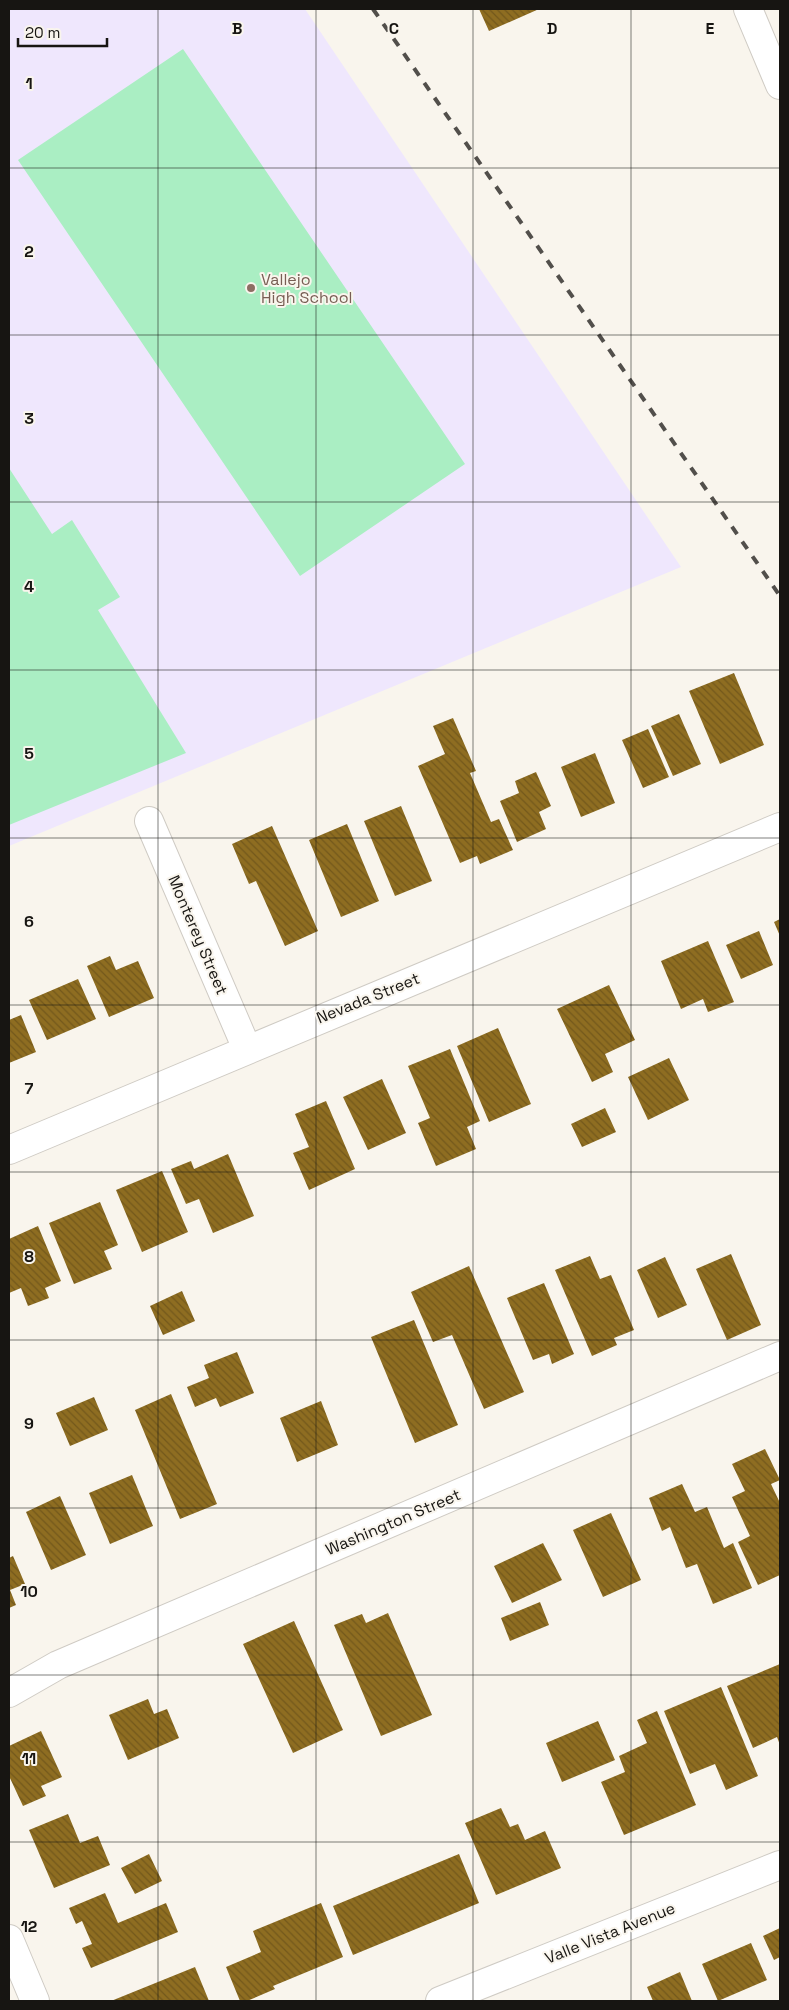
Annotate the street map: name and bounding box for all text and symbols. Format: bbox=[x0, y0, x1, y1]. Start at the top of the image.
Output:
scale bar bbox=[18, 15, 106, 47]
text: B bbox=[232, 18, 242, 39]
text: C bbox=[389, 18, 399, 39]
text: D bbox=[547, 18, 557, 39]
text: E bbox=[706, 18, 715, 39]
text: 20 m bbox=[25, 23, 60, 42]
text: 1 bbox=[25, 73, 33, 94]
text: 2 bbox=[24, 241, 34, 262]
place label: Vallejo High School bbox=[261, 269, 352, 308]
marker: Vallejo High School bbox=[245, 282, 257, 294]
text: 3 bbox=[24, 408, 34, 429]
text: 4 bbox=[24, 576, 34, 597]
text: 5 bbox=[24, 743, 34, 764]
street label: Monterey Street bbox=[163, 872, 233, 998]
text: 6 bbox=[24, 911, 34, 932]
street label: Nevada Street bbox=[313, 968, 423, 1028]
text: 7 bbox=[25, 1078, 34, 1099]
text: 8 bbox=[24, 1246, 34, 1267]
text: 9 bbox=[24, 1413, 34, 1434]
street label: Washington Street bbox=[322, 1484, 464, 1560]
text: 10 bbox=[20, 1581, 38, 1602]
text: 11 bbox=[22, 1748, 36, 1769]
street label: Valle Vista Avenue bbox=[542, 1897, 678, 1969]
text: 12 bbox=[21, 1916, 37, 1937]

